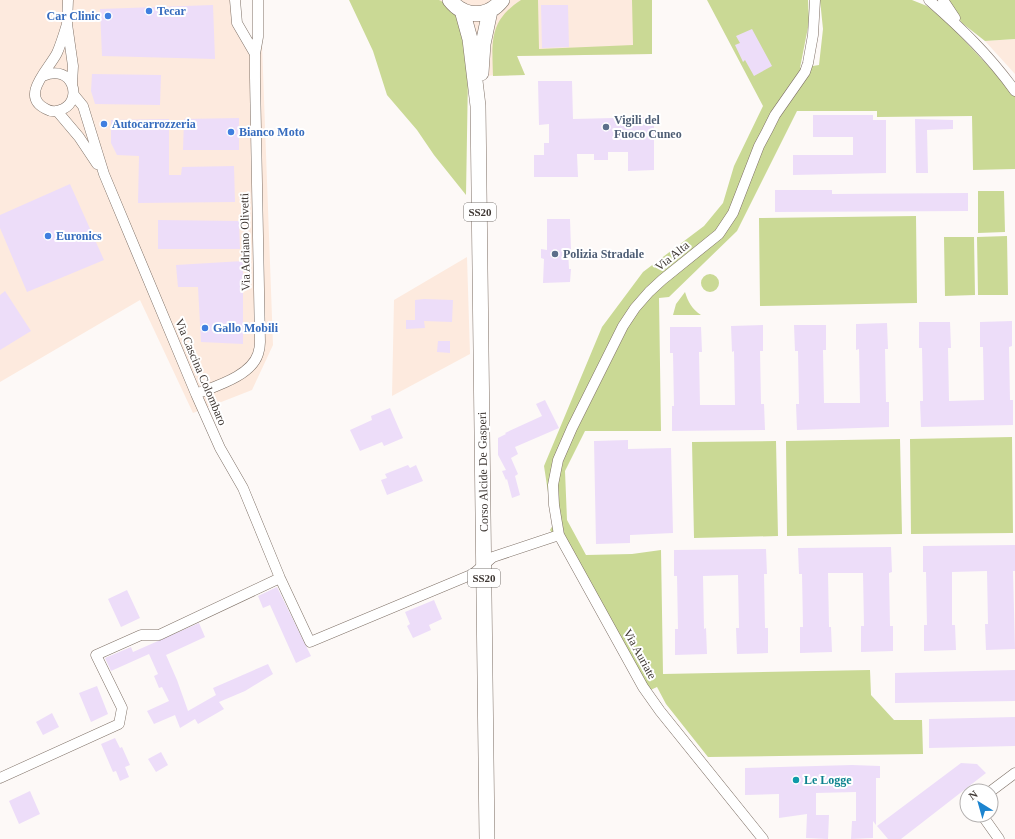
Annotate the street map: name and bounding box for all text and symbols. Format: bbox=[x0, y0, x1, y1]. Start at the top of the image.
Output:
place label: Tecar bbox=[157, 4, 187, 18]
marker: Tecar bbox=[144, 6, 154, 16]
place label: Car Clinic bbox=[47, 9, 101, 23]
marker: Car Clinic bbox=[103, 11, 113, 21]
place label: Vigili del Fuoco Cuneo bbox=[614, 113, 682, 141]
place label: Autocarrozzeria bbox=[112, 117, 196, 131]
marker: Autocarrozzeria bbox=[99, 119, 109, 129]
marker: Vigili del Fuoco Cuneo bbox=[601, 122, 611, 132]
place label: Bianco Moto bbox=[239, 125, 305, 139]
marker: Bianco Moto bbox=[226, 127, 236, 137]
street label: Via Adriano Olivetti bbox=[237, 192, 253, 291]
road number: SS20 bbox=[464, 203, 496, 221]
place label: Euronics bbox=[56, 229, 102, 243]
marker: Euronics bbox=[43, 231, 53, 241]
street label: Via Alta bbox=[652, 238, 692, 274]
place label: Polizia Stradale bbox=[563, 247, 645, 261]
marker: Polizia Stradale bbox=[550, 249, 560, 259]
street label: Via Cascina Colombaro bbox=[172, 317, 230, 427]
place label: Gallo Mobili bbox=[213, 321, 279, 335]
marker: Gallo Mobili bbox=[200, 323, 210, 333]
street label: Corso Alcide De Gasperi bbox=[475, 411, 491, 532]
road number: SS20 bbox=[468, 569, 500, 587]
street label: Via Auriate bbox=[621, 627, 659, 681]
place label: Le Logge bbox=[804, 773, 852, 787]
marker: Le Logge bbox=[791, 775, 801, 785]
north arrow bbox=[959, 783, 999, 823]
text: N bbox=[966, 788, 980, 802]

